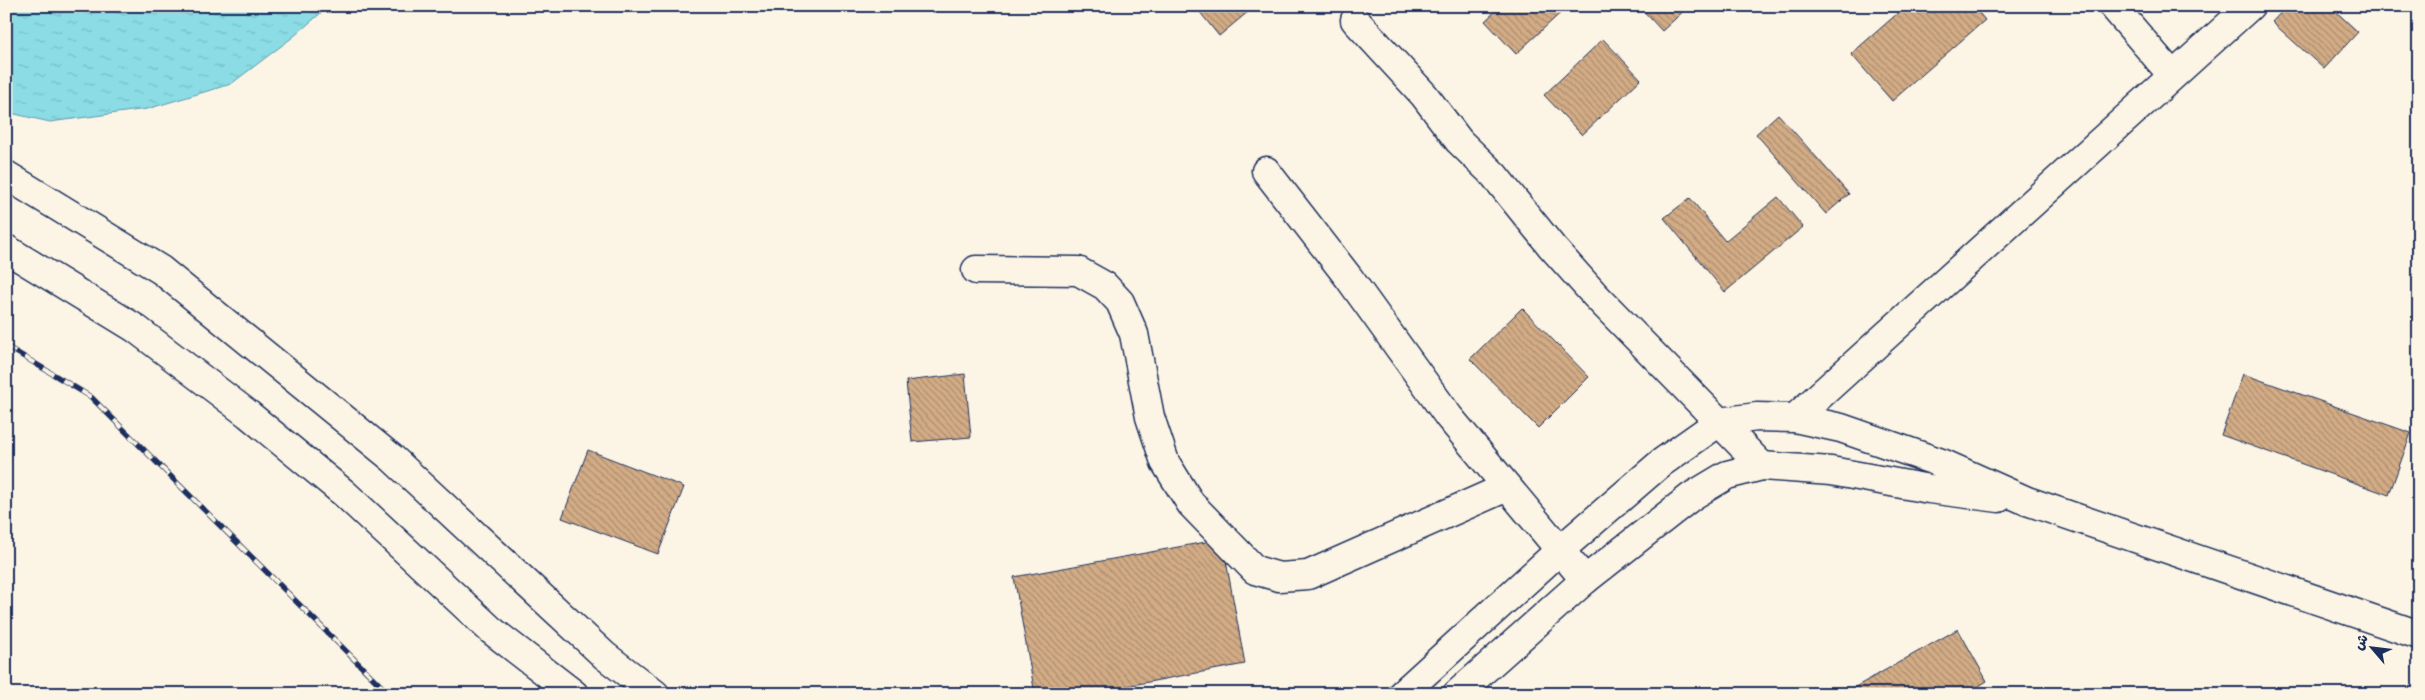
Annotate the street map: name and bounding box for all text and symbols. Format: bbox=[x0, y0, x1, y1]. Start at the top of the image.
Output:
north arrow bbox=[2348, 622, 2398, 672]
text: ش bbox=[2349, 631, 2372, 653]

